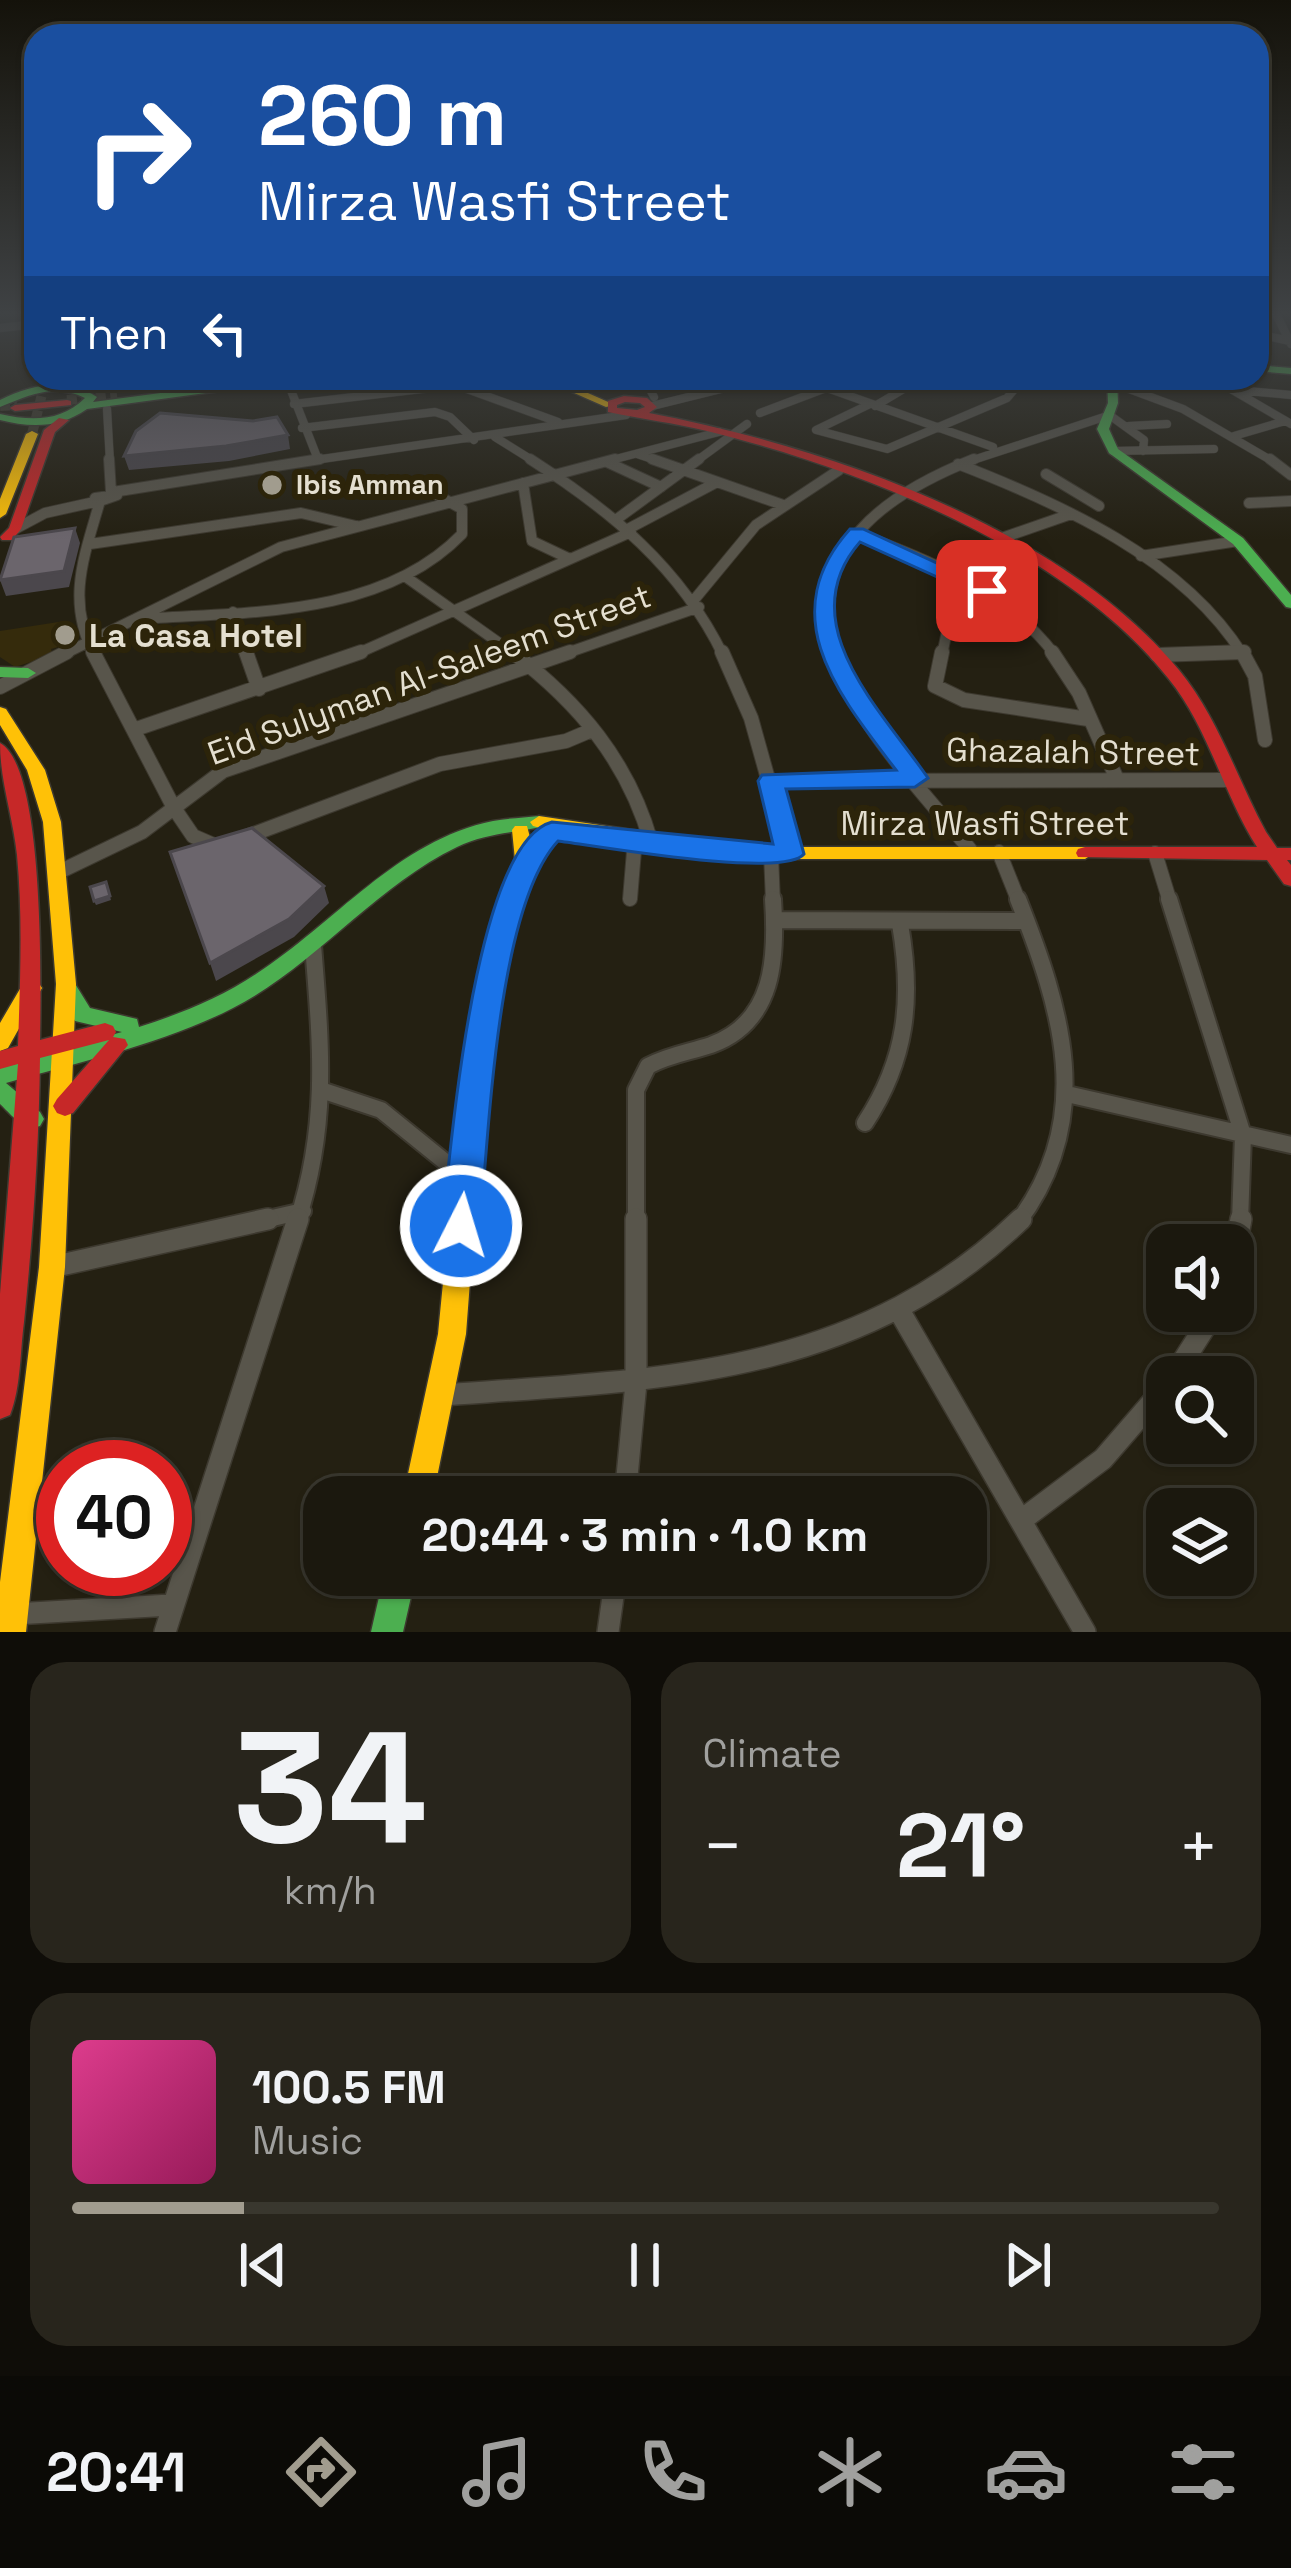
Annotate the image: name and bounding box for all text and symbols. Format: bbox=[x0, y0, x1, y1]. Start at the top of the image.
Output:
text: 260 m bbox=[258, 62, 507, 170]
icon: right bbox=[60, 72, 216, 228]
text: Mirza Wasfi Street bbox=[258, 167, 731, 236]
icon: left bbox=[192, 300, 258, 366]
text: Then bbox=[60, 305, 168, 362]
place label: Ibis Amman bbox=[296, 467, 444, 502]
marker: Ibis Amman bbox=[259, 472, 285, 498]
pin bbox=[936, 540, 1038, 642]
icon: arrive bbox=[954, 558, 1020, 624]
street label: Eid Sulyman Al-Saleem Street bbox=[202, 575, 657, 775]
place label: La Casa Hotel bbox=[89, 615, 303, 657]
marker: La Casa Hotel bbox=[52, 622, 78, 648]
street label: Ghazalah Street bbox=[946, 729, 1200, 775]
street label: Mirza Wasfi Street bbox=[841, 803, 1129, 845]
position arrow bbox=[398, 1163, 524, 1289]
map controls bbox=[1146, 1224, 1254, 1596]
button: sound bbox=[1146, 1224, 1254, 1332]
button: search bbox=[1146, 1356, 1254, 1464]
speed limit sign: 40 bbox=[36, 1440, 192, 1596]
button: layers bbox=[1146, 1488, 1254, 1596]
text: 20:44 · 3 min · 1.0 km bbox=[422, 1507, 868, 1564]
text: 34 bbox=[233, 1688, 427, 1888]
text: Climate bbox=[703, 1729, 842, 1778]
text: 21° bbox=[896, 1788, 1026, 1903]
text: − bbox=[703, 1804, 743, 1888]
text: + bbox=[1178, 1804, 1219, 1888]
text: km/h bbox=[284, 1866, 377, 1915]
text: 100.5 FM bbox=[252, 2059, 446, 2116]
text: Music bbox=[252, 2116, 363, 2165]
icon: previous bbox=[230, 2232, 296, 2298]
icon: pause bbox=[612, 2232, 678, 2298]
icon: next bbox=[995, 2232, 1061, 2298]
icon: directions bbox=[279, 2430, 363, 2514]
icon: music bbox=[455, 2430, 539, 2514]
icon: phone bbox=[631, 2430, 715, 2514]
icon: climate bbox=[808, 2430, 892, 2514]
icon: car bbox=[984, 2430, 1068, 2514]
icon: filters bbox=[1161, 2430, 1245, 2514]
text: 20:41 bbox=[46, 2438, 186, 2507]

